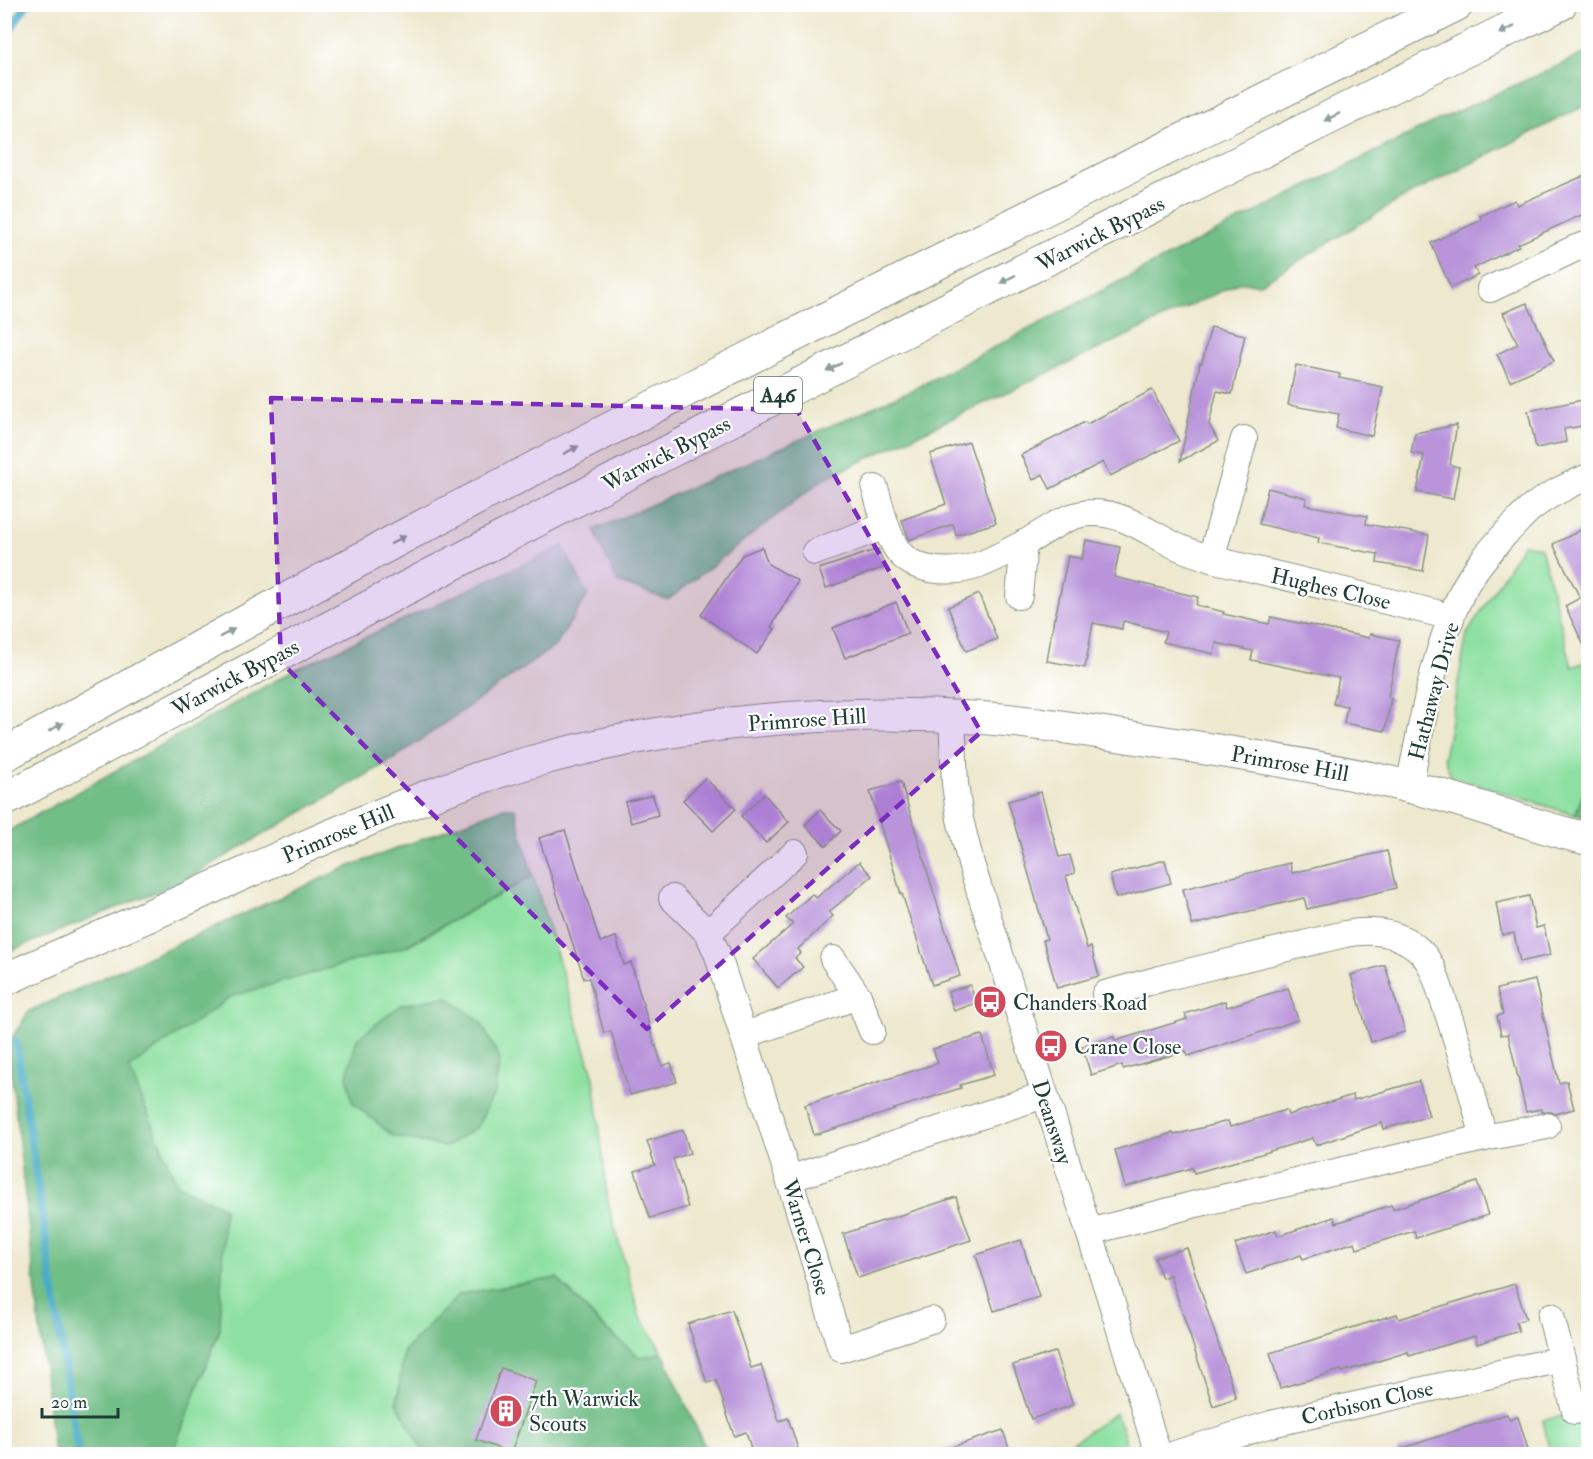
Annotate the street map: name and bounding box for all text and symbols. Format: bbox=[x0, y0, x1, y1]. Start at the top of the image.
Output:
one-way arrow bbox=[1498, 25, 1515, 34]
one-way arrow bbox=[1324, 112, 1341, 121]
street label: Warwick Bypass bbox=[1031, 190, 1170, 280]
one-way arrow bbox=[999, 274, 1016, 284]
one-way arrow bbox=[825, 362, 842, 372]
road number: A46 bbox=[754, 377, 802, 413]
street label: Warwick Bypass bbox=[597, 410, 736, 500]
one-way arrow bbox=[563, 446, 580, 455]
one-way arrow bbox=[390, 535, 407, 545]
street label: Hughes Close bbox=[1268, 562, 1393, 616]
street label: Hathaway Drive bbox=[1402, 619, 1466, 763]
one-way arrow bbox=[219, 628, 236, 638]
street label: Warwick Bypass bbox=[166, 633, 304, 725]
street label: Primrose Hill bbox=[747, 702, 868, 738]
one-way arrow bbox=[48, 722, 65, 732]
street label: Primrose Hill bbox=[1229, 740, 1351, 788]
street label: Primrose Hill bbox=[278, 798, 399, 870]
bus stop icon: Chanders Road bbox=[972, 984, 1008, 1020]
place label: Chanders Road bbox=[1013, 989, 1148, 1017]
bus stop icon: Crane Close bbox=[1033, 1028, 1069, 1064]
place label: Crane Close bbox=[1074, 1033, 1181, 1061]
street label: Deansway bbox=[1025, 1077, 1079, 1168]
street label: Warner Close bbox=[775, 1175, 837, 1299]
street label: Corbison Close bbox=[1299, 1374, 1436, 1432]
scale bar bbox=[42, 1381, 118, 1419]
place label: 7th Warwick Scouts bbox=[529, 1385, 639, 1438]
text: 20 m bbox=[51, 1391, 87, 1414]
building icon: 7th Warwick Scouts bbox=[488, 1393, 524, 1429]

